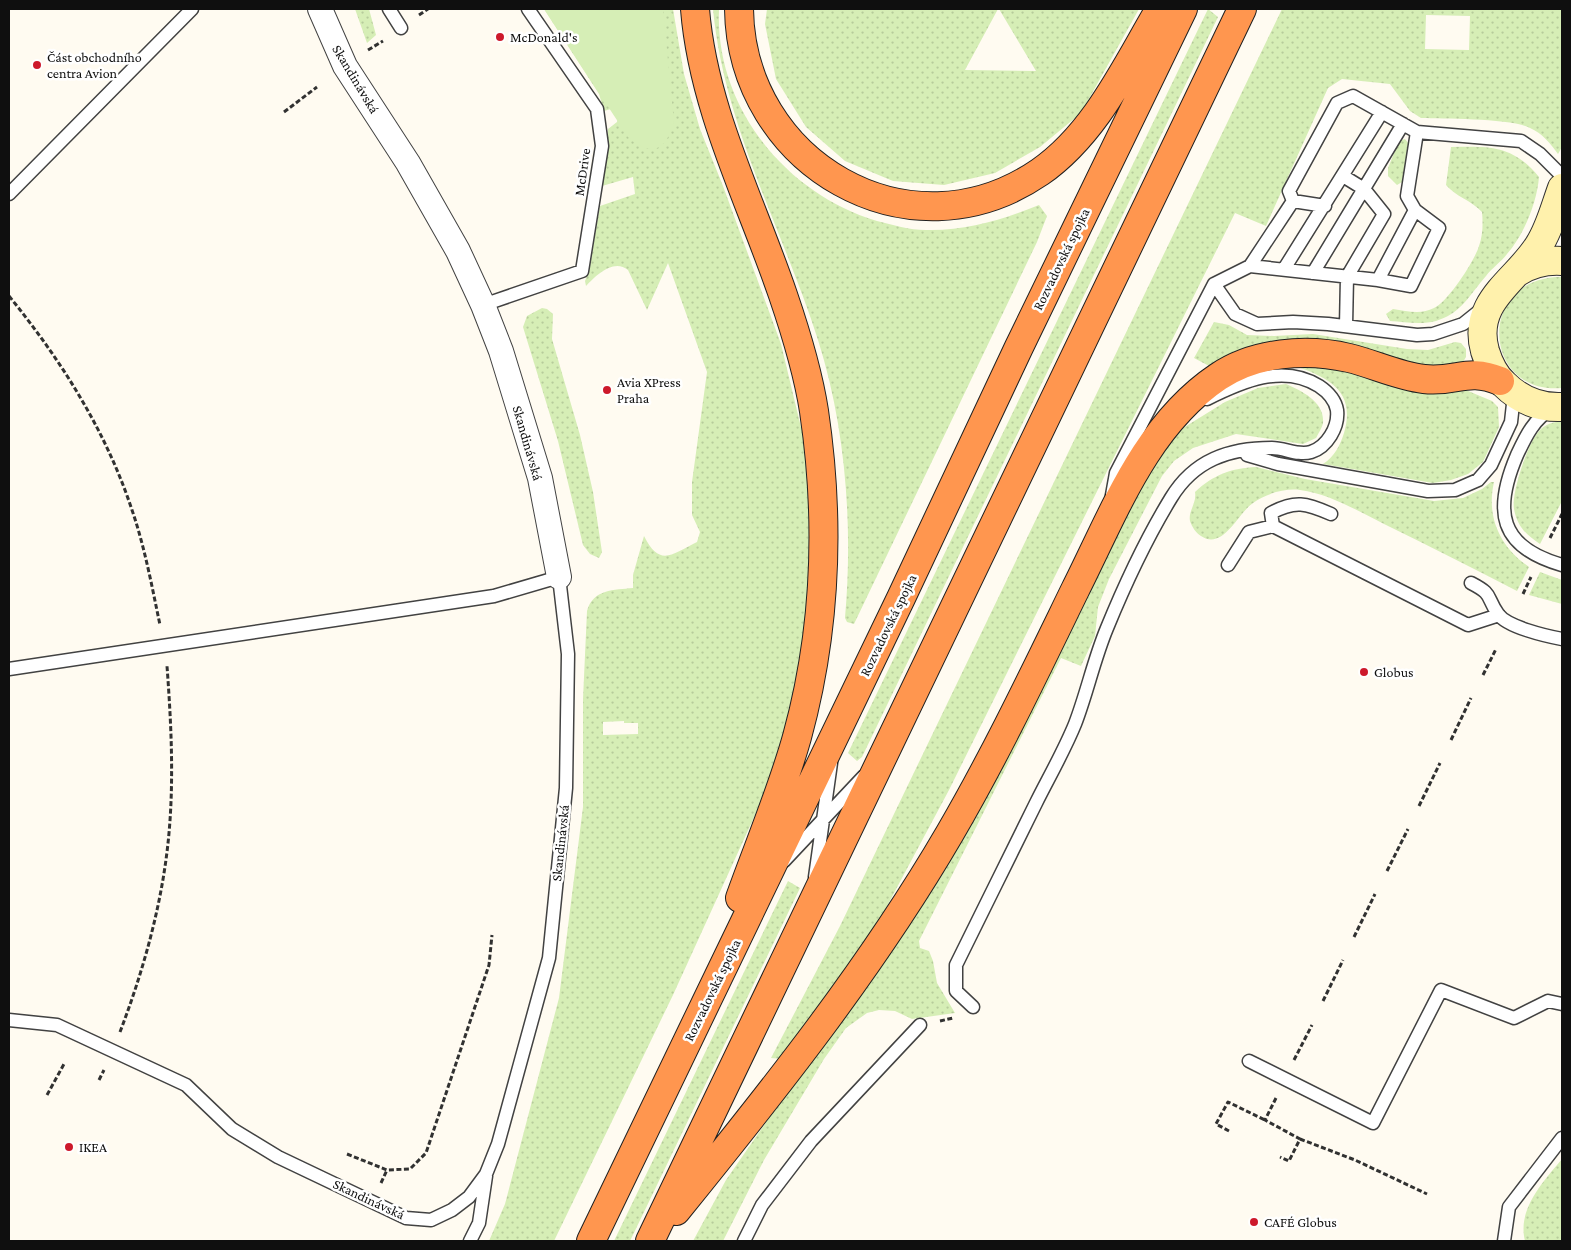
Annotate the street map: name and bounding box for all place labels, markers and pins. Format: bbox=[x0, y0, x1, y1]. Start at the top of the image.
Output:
place label: McDonald's bbox=[510, 29, 577, 45]
marker: McDonald's bbox=[494, 31, 506, 43]
place label: Část obchodního centra Avion bbox=[47, 49, 142, 81]
marker: Část obchodního centra Avion bbox=[31, 59, 43, 71]
place label: Avia XPress Praha bbox=[617, 374, 681, 406]
marker: Avia XPress Praha bbox=[601, 384, 613, 396]
place label: Globus bbox=[1374, 664, 1414, 680]
marker: Globus bbox=[1358, 666, 1370, 678]
place label: IKEA bbox=[79, 1139, 107, 1155]
marker: IKEA bbox=[63, 1141, 75, 1153]
place label: CAFÉ Globus bbox=[1264, 1214, 1337, 1230]
marker: CAFÉ Globus bbox=[1248, 1216, 1260, 1228]

